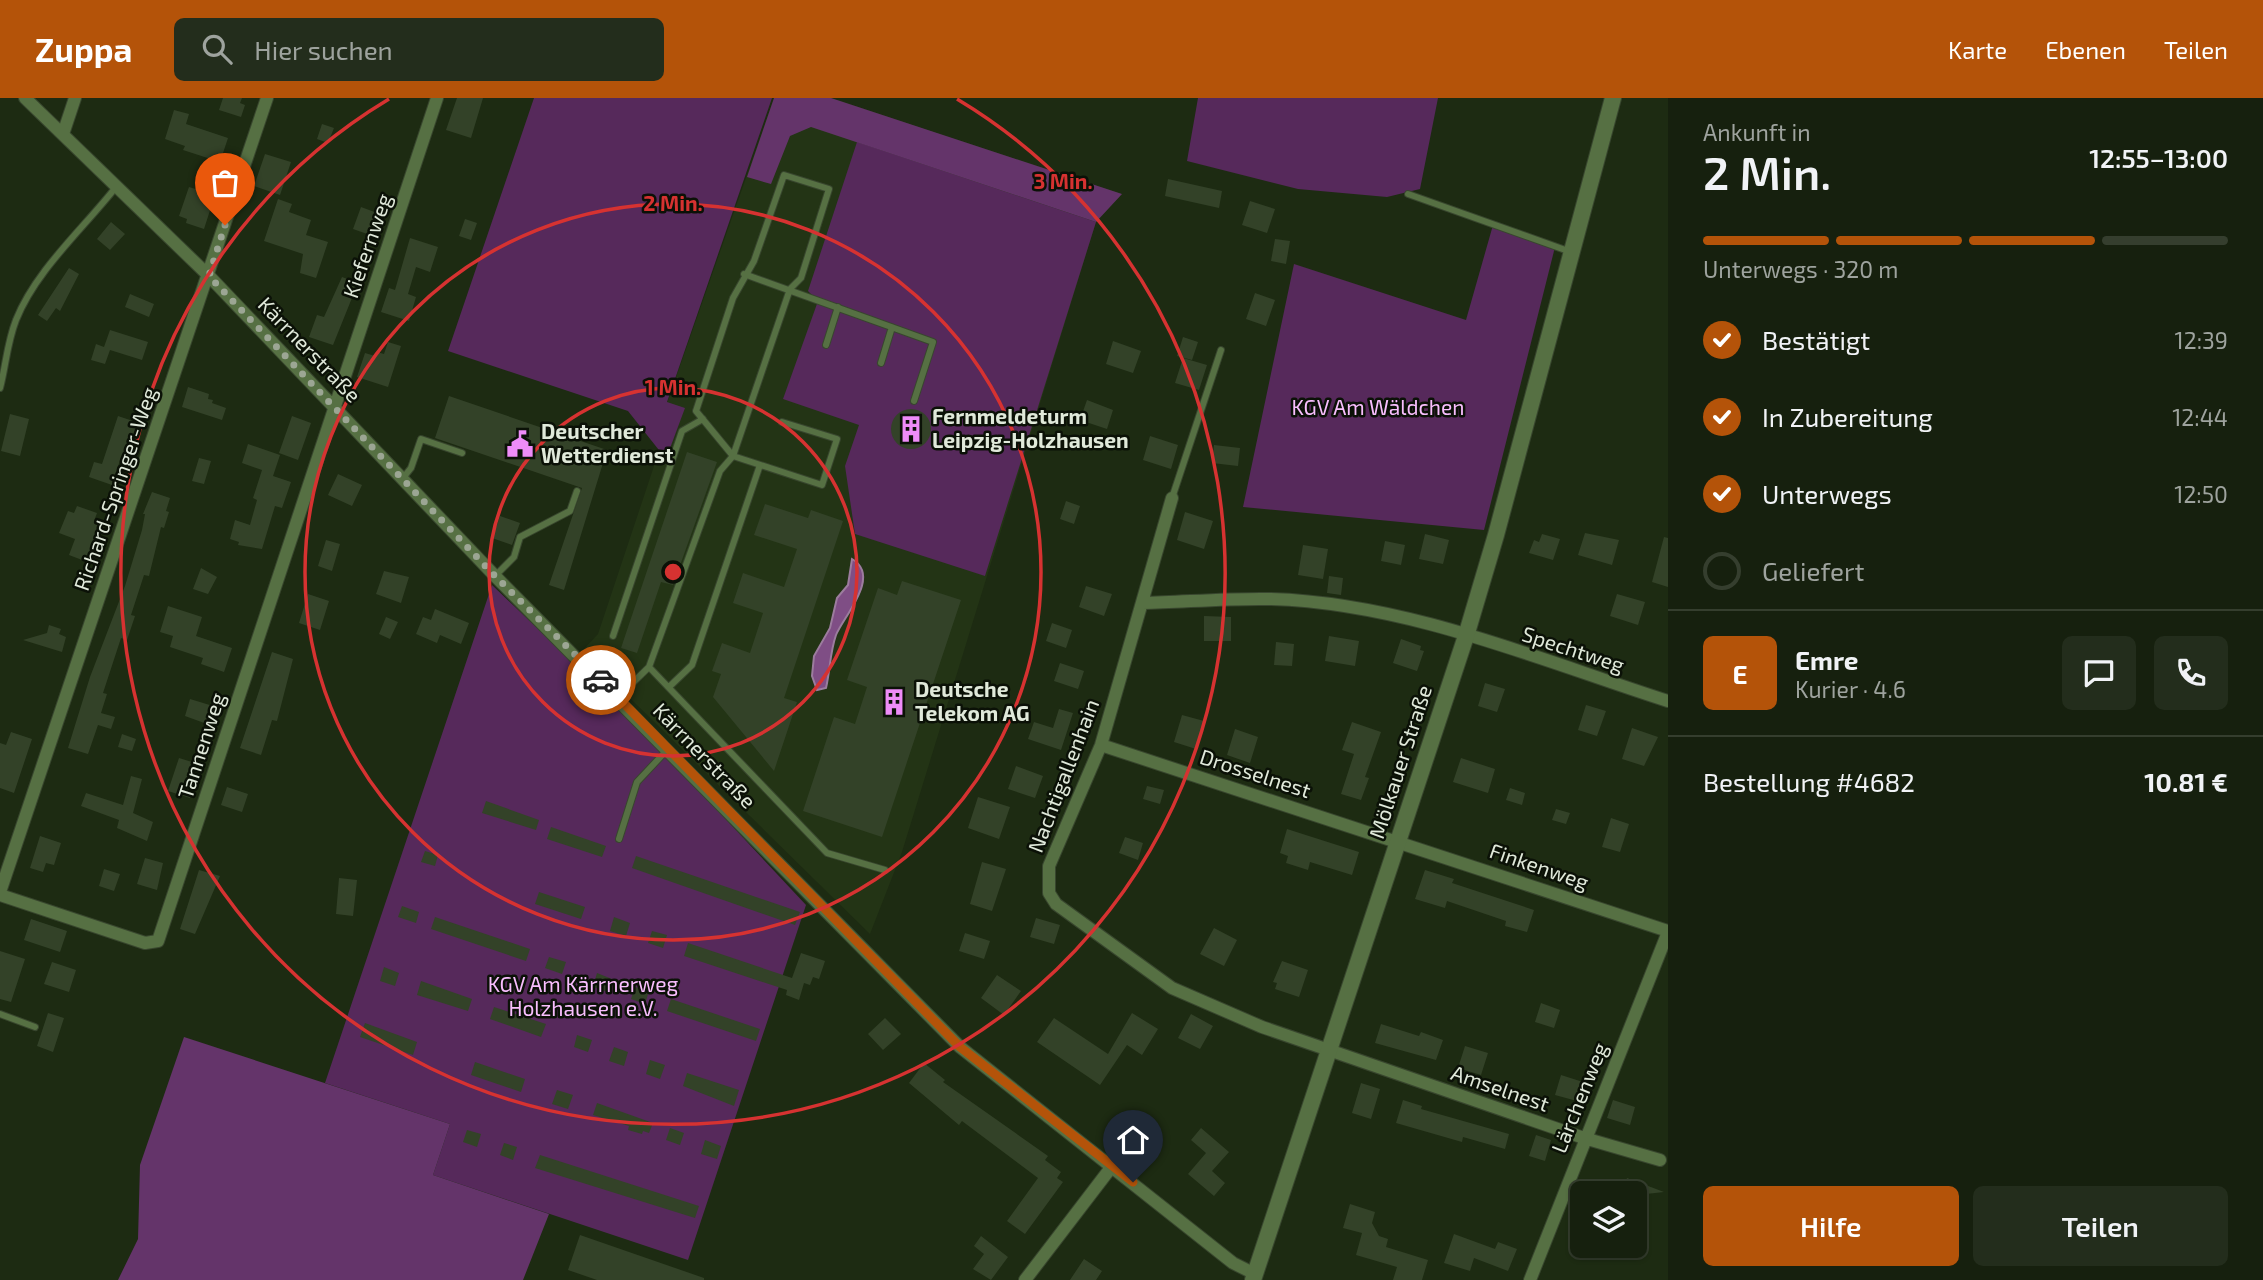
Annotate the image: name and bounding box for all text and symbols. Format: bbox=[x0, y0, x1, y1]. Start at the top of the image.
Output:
search box bbox=[174, 18, 664, 81]
text: Zuppa bbox=[35, 29, 132, 69]
icon: search bbox=[198, 30, 236, 68]
text: Hier suchen bbox=[254, 34, 393, 65]
text: Karte bbox=[1948, 35, 2007, 64]
text: Ebenen bbox=[2045, 35, 2126, 64]
text: Teilen bbox=[2164, 35, 2228, 64]
text: Ankunft in bbox=[1703, 118, 1811, 146]
text: 12:55–13:00 bbox=[2089, 142, 2228, 173]
text: 2 Min. bbox=[1703, 144, 1831, 199]
pin bbox=[195, 153, 255, 225]
icon: bag bbox=[206, 164, 244, 202]
text: 3 Min. bbox=[1033, 168, 1093, 193]
street label: Kiefernweg bbox=[337, 190, 396, 301]
text: 2 Min. bbox=[643, 190, 703, 215]
text: Unterwegs · 320 m bbox=[1703, 255, 1898, 283]
street label: Kärrnerstraße bbox=[254, 291, 367, 407]
icon: check bbox=[1703, 321, 1741, 359]
text: Bestätigt bbox=[1762, 324, 1870, 355]
text: 12:39 bbox=[2175, 326, 2228, 354]
text: 1 Min. bbox=[645, 374, 701, 399]
street label: Richard-Springer-Weg bbox=[68, 383, 161, 594]
park label: KGV Am Wäldchen bbox=[1292, 394, 1464, 419]
icon: check bbox=[1703, 398, 1741, 436]
text: In Zubereitung bbox=[1762, 401, 1933, 432]
place label: Fernmeldeturm Leipzig-Holzhausen bbox=[932, 403, 1129, 452]
text: 12:44 bbox=[2172, 403, 2228, 431]
building icon: Fernmeldeturm Leipzig-Holzhausen bbox=[896, 414, 926, 444]
place label: Deutscher Wetterdienst bbox=[541, 418, 674, 467]
public building icon: Deutscher Wetterdienst bbox=[505, 429, 535, 459]
icon: check bbox=[1703, 475, 1741, 513]
text: Unterwegs bbox=[1762, 478, 1892, 509]
text: 12:50 bbox=[2174, 480, 2228, 508]
text: Geliefert bbox=[1762, 555, 1864, 586]
centre of rings bbox=[661, 560, 685, 584]
street label: Spechtweg bbox=[1519, 620, 1628, 677]
button: chat bbox=[2062, 636, 2136, 710]
button: phone bbox=[2154, 636, 2228, 710]
text: Emre bbox=[1795, 644, 1858, 675]
courier bbox=[566, 645, 636, 715]
text: E bbox=[1732, 658, 1748, 689]
icon: car bbox=[582, 661, 620, 699]
text: Kurier · 4.6 bbox=[1795, 675, 1906, 703]
place label: Deutsche Telekom AG bbox=[915, 676, 1030, 725]
street label: Mölkauer Straße bbox=[1363, 682, 1436, 841]
building icon: Deutsche Telekom AG bbox=[879, 687, 909, 717]
street label: Tannenweg bbox=[172, 689, 230, 802]
street label: Nachtigallenhain bbox=[1022, 695, 1103, 856]
street label: Kärrnerstraße bbox=[649, 697, 762, 813]
street label: Drosselnest bbox=[1197, 743, 1314, 802]
text: Bestellung #4682 bbox=[1703, 766, 1915, 797]
text: 10.81 € bbox=[2144, 766, 2228, 797]
street label: Finkenweg bbox=[1487, 837, 1592, 894]
park label: KGV Am Kärrnerweg Holzhausen e.V. bbox=[488, 971, 679, 1020]
street label: Lärchenweg bbox=[1545, 1038, 1612, 1156]
street label: Amselnest bbox=[1448, 1059, 1553, 1116]
pin bbox=[1103, 1110, 1163, 1182]
icon: home bbox=[1114, 1121, 1152, 1159]
map controls bbox=[1570, 1181, 1647, 1258]
button: layers bbox=[1570, 1181, 1647, 1258]
button: Hilfe bbox=[1703, 1186, 1959, 1266]
button: Teilen bbox=[1973, 1186, 2228, 1266]

